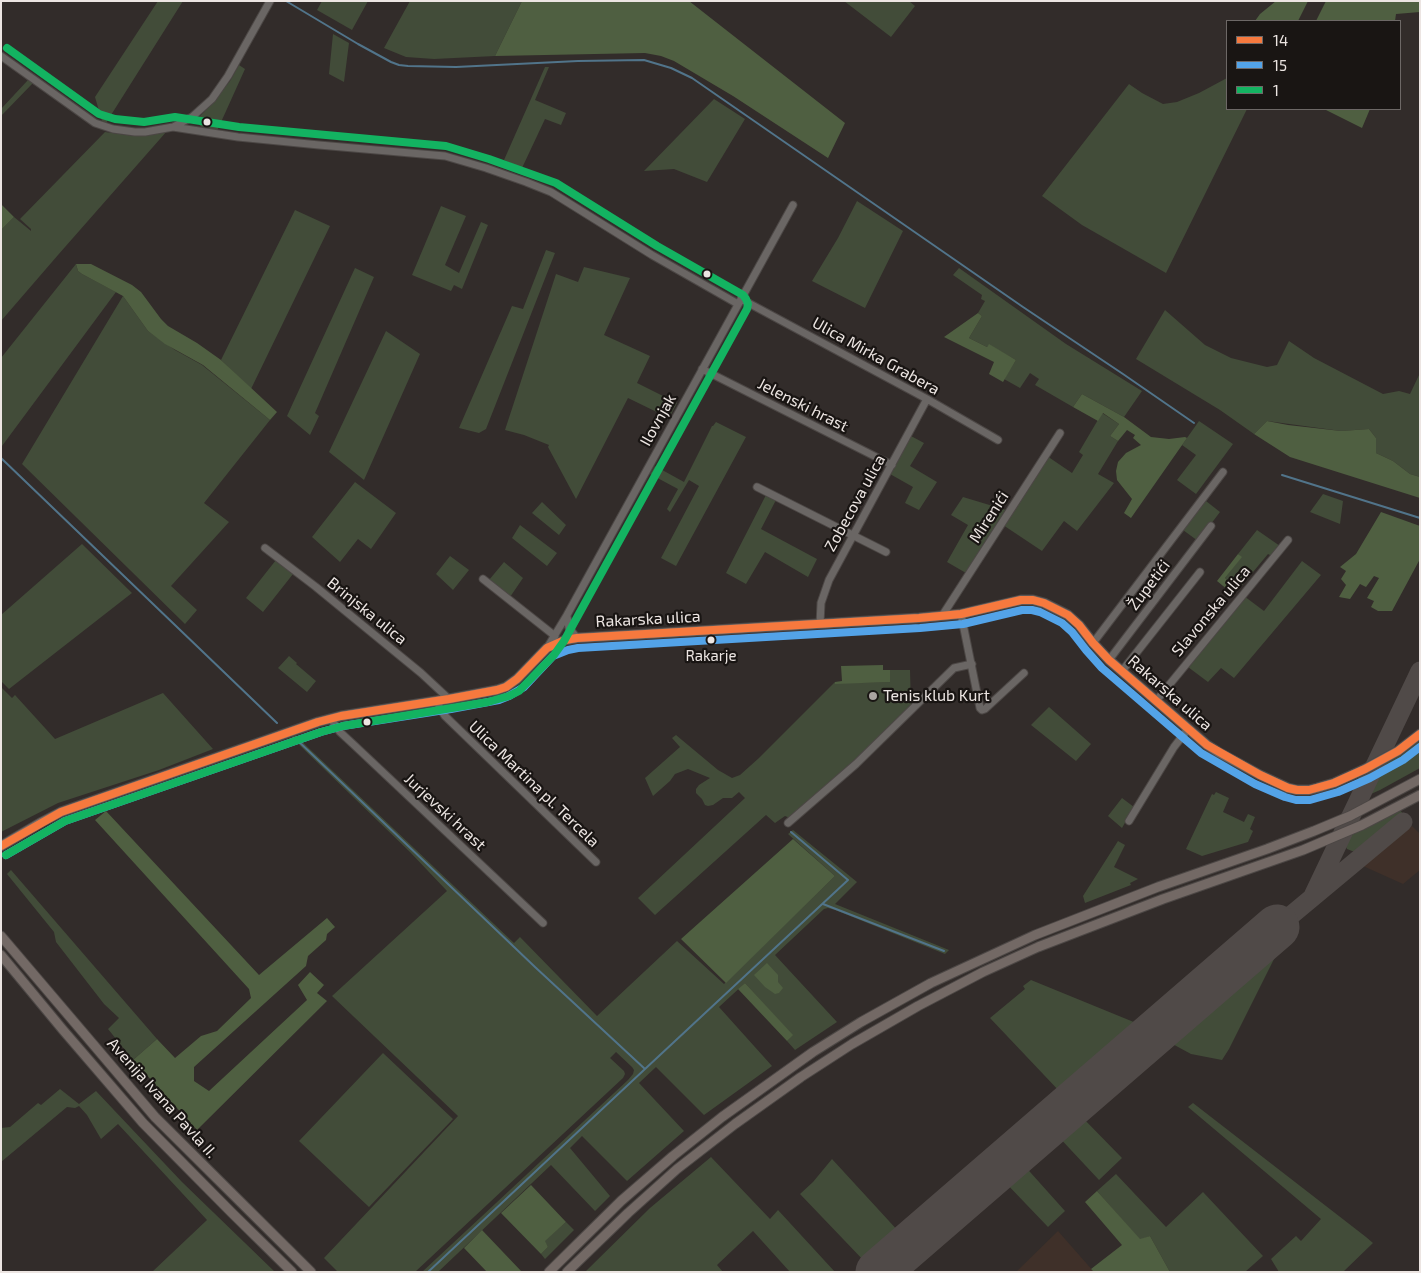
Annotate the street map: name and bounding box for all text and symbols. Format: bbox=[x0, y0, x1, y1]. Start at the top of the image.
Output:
legend bbox=[1226, 20, 1401, 110]
text: 14 bbox=[1273, 31, 1288, 49]
text: 15 bbox=[1273, 56, 1287, 74]
text: 1 bbox=[1273, 81, 1279, 99]
unlabelled marker bbox=[202, 117, 212, 127]
unlabelled marker bbox=[702, 269, 712, 279]
street label: Ulica Mirka Grabera bbox=[809, 313, 943, 399]
street label: Jelenski hrast bbox=[754, 374, 852, 436]
street label: Ilovnjak bbox=[636, 391, 680, 449]
street label: Zobecova ulica bbox=[820, 451, 890, 555]
street label: Mirenići bbox=[965, 488, 1013, 546]
street label: Župetići bbox=[1124, 556, 1174, 614]
street label: Slavonska ulica bbox=[1168, 562, 1254, 660]
street label: Brinjska ulica bbox=[323, 573, 411, 649]
street label: Rakarska ulica bbox=[595, 607, 701, 631]
marker: Rakarje bbox=[706, 635, 716, 645]
place label: Rakarje bbox=[685, 647, 737, 665]
street label: Rakarska ulica bbox=[1124, 651, 1216, 735]
place label: Tenis klub Kurt bbox=[883, 686, 990, 706]
marker: Tenis klub Kurt bbox=[867, 690, 879, 702]
unlabelled marker bbox=[362, 717, 372, 727]
street label: Ulica Martina pl. Tercela bbox=[465, 717, 603, 851]
street label: Jurjevski hrast bbox=[400, 769, 490, 855]
street label: Avenija Ivana Pavla II. bbox=[103, 1034, 221, 1162]

